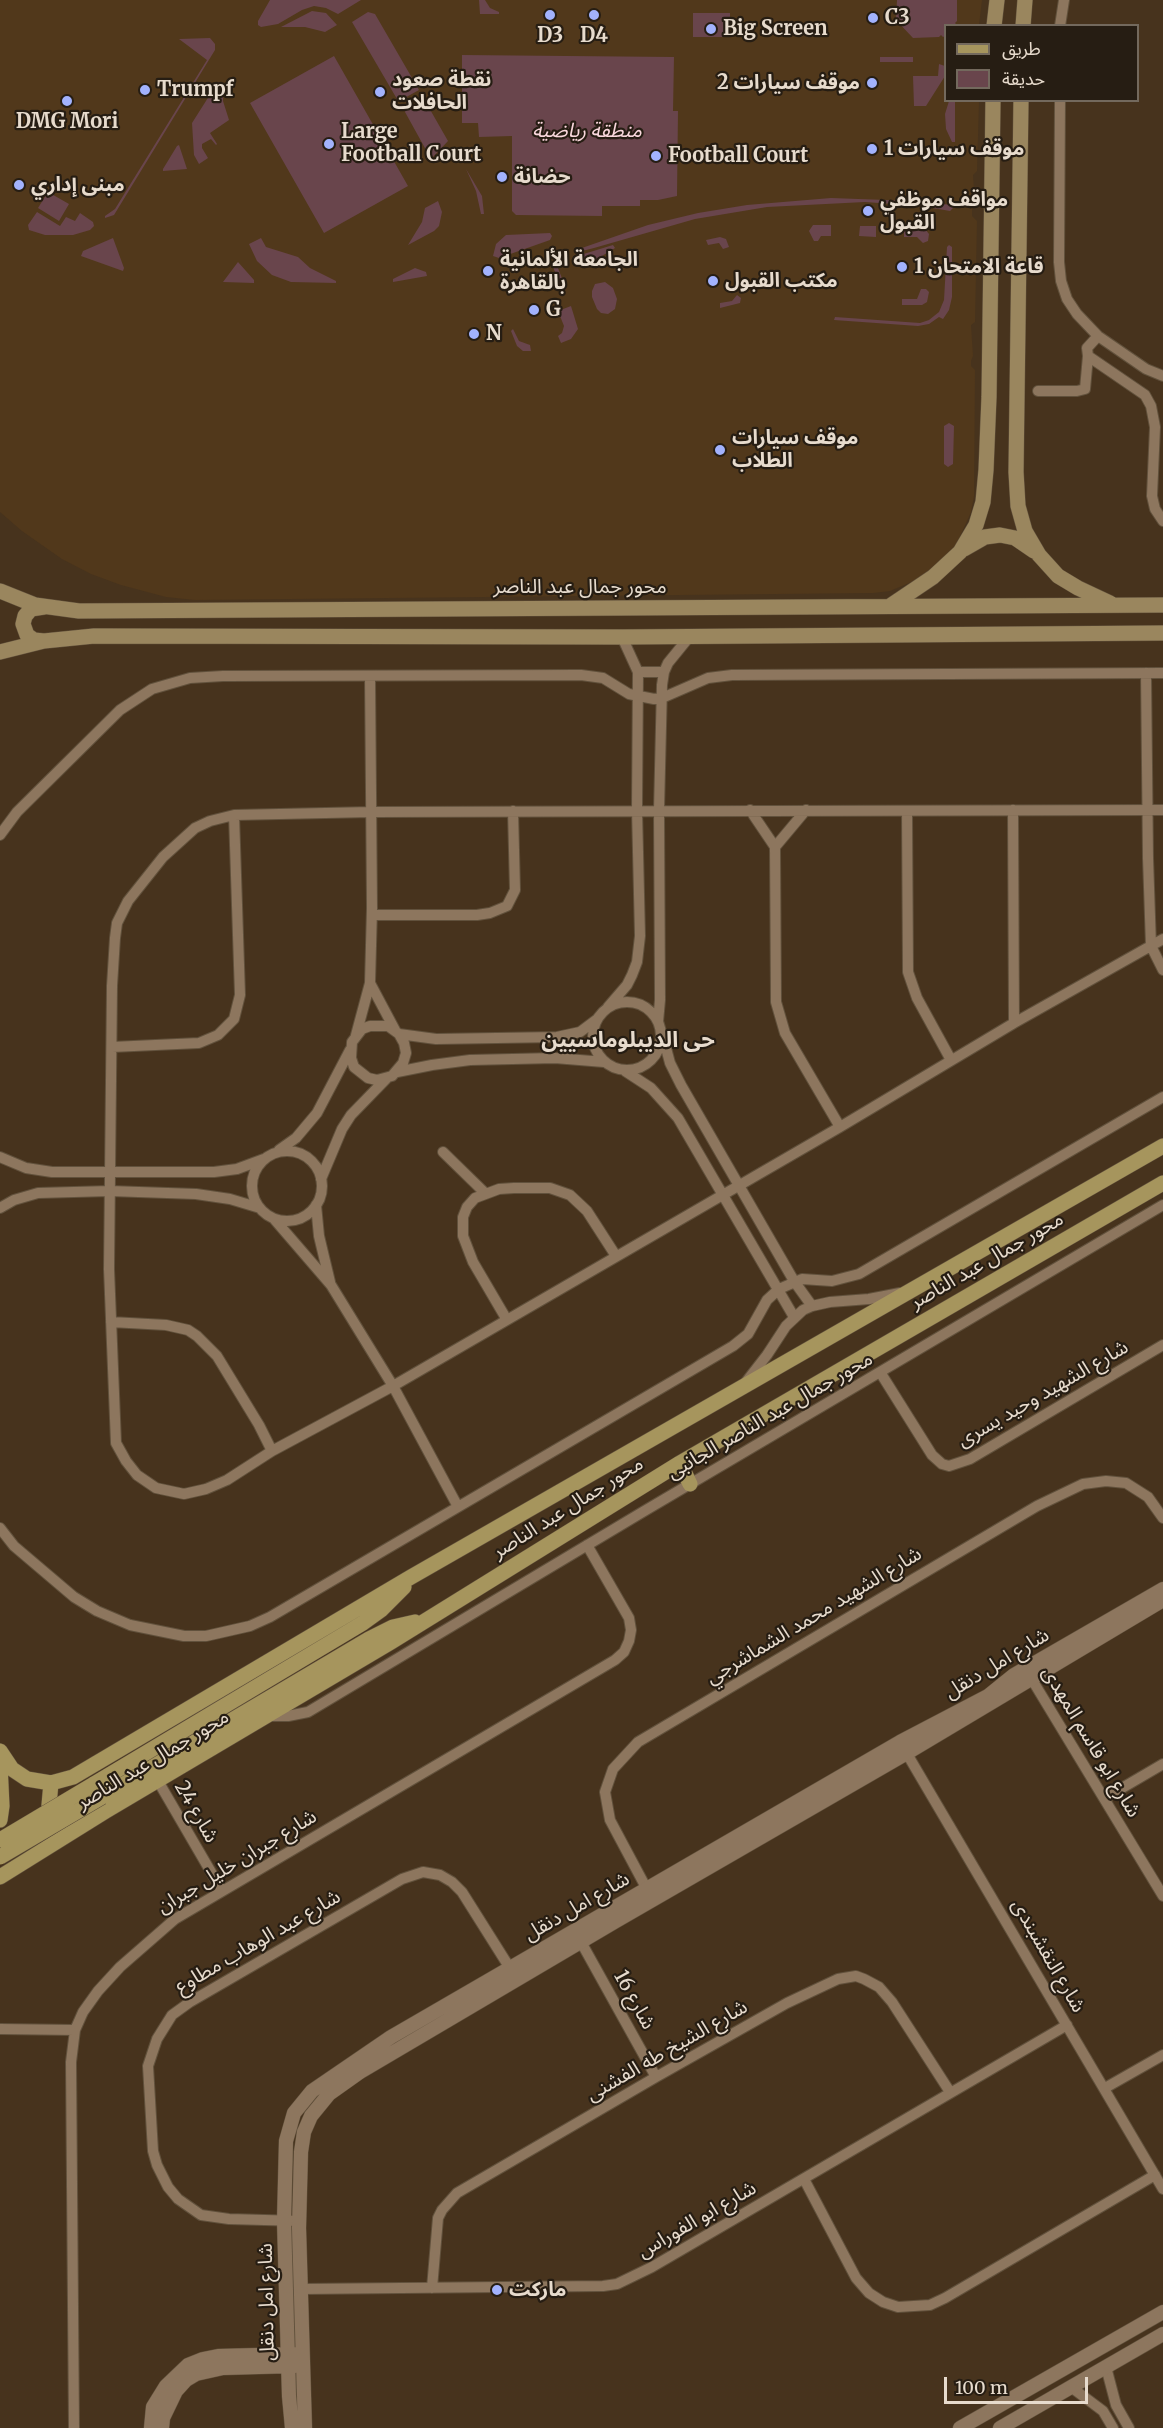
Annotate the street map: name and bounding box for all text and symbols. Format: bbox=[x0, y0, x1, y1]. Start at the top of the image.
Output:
place label: C3 bbox=[885, 6, 910, 30]
marker: D3 bbox=[543, 8, 557, 22]
marker: D4 bbox=[587, 8, 601, 22]
marker: C3 bbox=[866, 11, 880, 25]
place label: Big Screen bbox=[723, 17, 828, 41]
marker: Big Screen bbox=[704, 22, 718, 36]
place label: D3 bbox=[537, 24, 563, 48]
place label: D4 bbox=[580, 24, 608, 48]
legend bbox=[944, 24, 1139, 102]
text: طريق bbox=[1002, 37, 1041, 60]
text: حديقة bbox=[1002, 67, 1045, 90]
place label: نقطة صعود الحافلات bbox=[392, 68, 491, 115]
place label: موقف سيارات 2 bbox=[717, 71, 860, 95]
marker: موقف سيارات 2 bbox=[865, 76, 879, 90]
place label: Trumpf bbox=[157, 78, 234, 102]
marker: Trumpf bbox=[138, 83, 152, 97]
marker: نقطة صعود الحافلات bbox=[373, 85, 387, 99]
marker: DMG Mori bbox=[60, 94, 74, 108]
place label: DMG Mori bbox=[16, 110, 118, 134]
park label: منطقة رياضية bbox=[532, 119, 642, 143]
place label: Large Football Court bbox=[341, 120, 481, 167]
marker: Large Football Court bbox=[322, 137, 336, 151]
place label: موقف سيارات 1 bbox=[884, 137, 1024, 161]
marker: موقف سيارات 1 bbox=[865, 142, 879, 156]
place label: Football Court bbox=[668, 144, 808, 168]
marker: Football Court bbox=[649, 149, 663, 163]
place label: حضانة bbox=[514, 165, 570, 189]
marker: حضانة bbox=[495, 170, 509, 184]
place label: مبنى إداري bbox=[31, 173, 125, 197]
marker: مبنى إداري bbox=[12, 178, 26, 192]
place label: مواقف موظفي القبول bbox=[880, 188, 1008, 235]
marker: مواقف موظفي القبول bbox=[861, 204, 875, 218]
place label: الجامعة الألمانية بالقاهرة bbox=[500, 248, 638, 295]
place label: قاعة الامتحان 1 bbox=[914, 255, 1044, 279]
marker: قاعة الامتحان 1 bbox=[895, 260, 909, 274]
marker: الجامعة الألمانية بالقاهرة bbox=[481, 264, 495, 278]
place label: مكتب القبول bbox=[725, 269, 838, 293]
marker: مكتب القبول bbox=[706, 274, 720, 288]
place label: G bbox=[546, 298, 561, 322]
marker: G bbox=[527, 303, 541, 317]
place label: N bbox=[486, 322, 502, 346]
marker: N bbox=[467, 327, 481, 341]
place label: موقف سيارات الطلاب bbox=[732, 426, 858, 473]
marker: موقف سيارات الطلاب bbox=[713, 443, 727, 457]
street label: محور جمال عبد الناصر bbox=[493, 575, 667, 599]
district label: حى الديبلوماسيين bbox=[541, 1028, 715, 1054]
street label: محور جمال عبد الناصر bbox=[906, 1207, 1068, 1315]
street label: شارع الشهيد وحيد يسرى bbox=[953, 1335, 1133, 1453]
street label: محور جمال عبد الناصر الجانبى bbox=[663, 1347, 877, 1485]
street label: محور جمال عبد الناصر bbox=[488, 1452, 648, 1564]
street label: شارع الشهيد محمد الشماشرجي bbox=[702, 1542, 926, 1690]
street label: شارع امل دنقل bbox=[940, 1623, 1054, 1705]
street label: شارع ابو قاسم المهدى bbox=[1036, 1662, 1146, 1822]
street label: محور جمال عبد الناصر bbox=[72, 1705, 234, 1815]
street label: شارع 24 bbox=[169, 1777, 223, 1847]
street label: شارع جبران خليل جبران bbox=[153, 1805, 321, 1919]
street label: شارع امل دنقل bbox=[520, 1867, 634, 1947]
street label: شارع عبد الوهاب مطاوع bbox=[171, 1885, 345, 1999]
street label: شارع النقشبندى bbox=[1006, 1895, 1090, 2017]
street label: شارع 16 bbox=[608, 1966, 660, 2034]
street label: شارع الشيخ طه الفشنى bbox=[582, 1995, 752, 2107]
street label: شارع ابو الفوراس bbox=[633, 2176, 761, 2264]
street label: شارع امل دنقل bbox=[254, 2243, 280, 2361]
place label: ماركت bbox=[509, 2278, 566, 2302]
marker: ماركت bbox=[490, 2283, 504, 2297]
scale bar bbox=[947, 2365, 1091, 2403]
text: 100 m bbox=[955, 2376, 1008, 2399]

